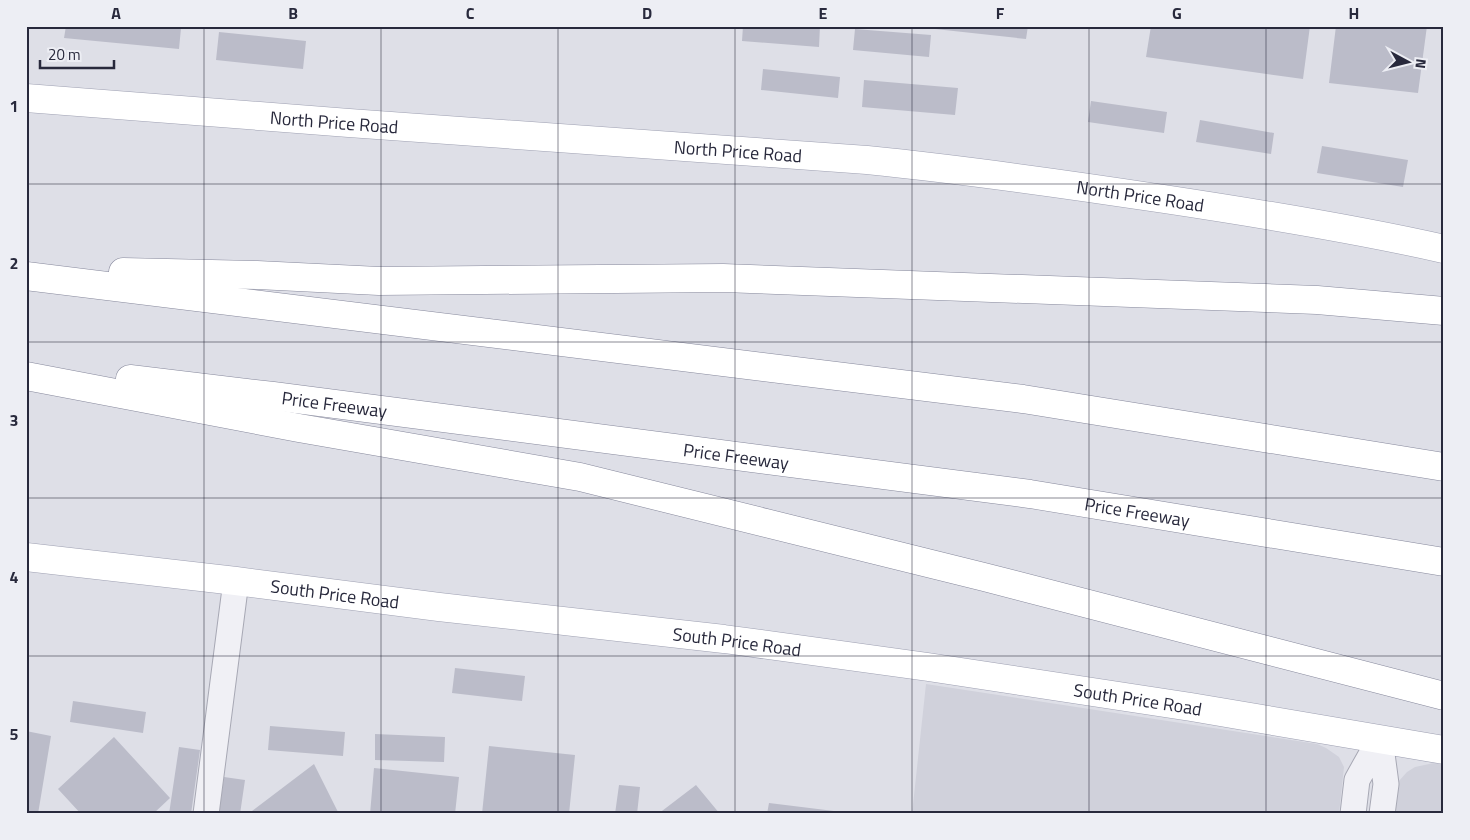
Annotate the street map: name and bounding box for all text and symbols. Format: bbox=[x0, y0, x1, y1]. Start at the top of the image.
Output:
text: A bbox=[111, 1, 121, 25]
text: B bbox=[288, 1, 298, 25]
text: C bbox=[466, 1, 475, 25]
text: D bbox=[642, 1, 652, 25]
text: E bbox=[819, 1, 828, 25]
text: F bbox=[996, 1, 1005, 25]
text: G bbox=[1172, 1, 1182, 25]
text: H bbox=[1349, 1, 1359, 25]
scale bar bbox=[40, 38, 114, 70]
north arrow bbox=[1382, 38, 1432, 88]
text: 20 m bbox=[48, 43, 81, 66]
text: N bbox=[1410, 58, 1432, 70]
text: 1 bbox=[10, 94, 18, 118]
street label: North Price Road bbox=[269, 103, 399, 140]
street label: North Price Road bbox=[673, 133, 803, 169]
street label: North Price Road bbox=[1075, 173, 1206, 218]
text: 2 bbox=[10, 251, 18, 275]
street label: Price Freeway bbox=[280, 384, 389, 424]
text: 3 bbox=[10, 408, 18, 432]
street label: Price Freeway bbox=[682, 436, 791, 476]
street label: Price Freeway bbox=[1083, 490, 1192, 534]
text: 4 bbox=[10, 565, 19, 589]
street label: South Price Road bbox=[269, 572, 401, 615]
street label: South Price Road bbox=[671, 620, 803, 663]
street label: South Price Road bbox=[1072, 676, 1204, 722]
text: 5 bbox=[10, 722, 19, 746]

